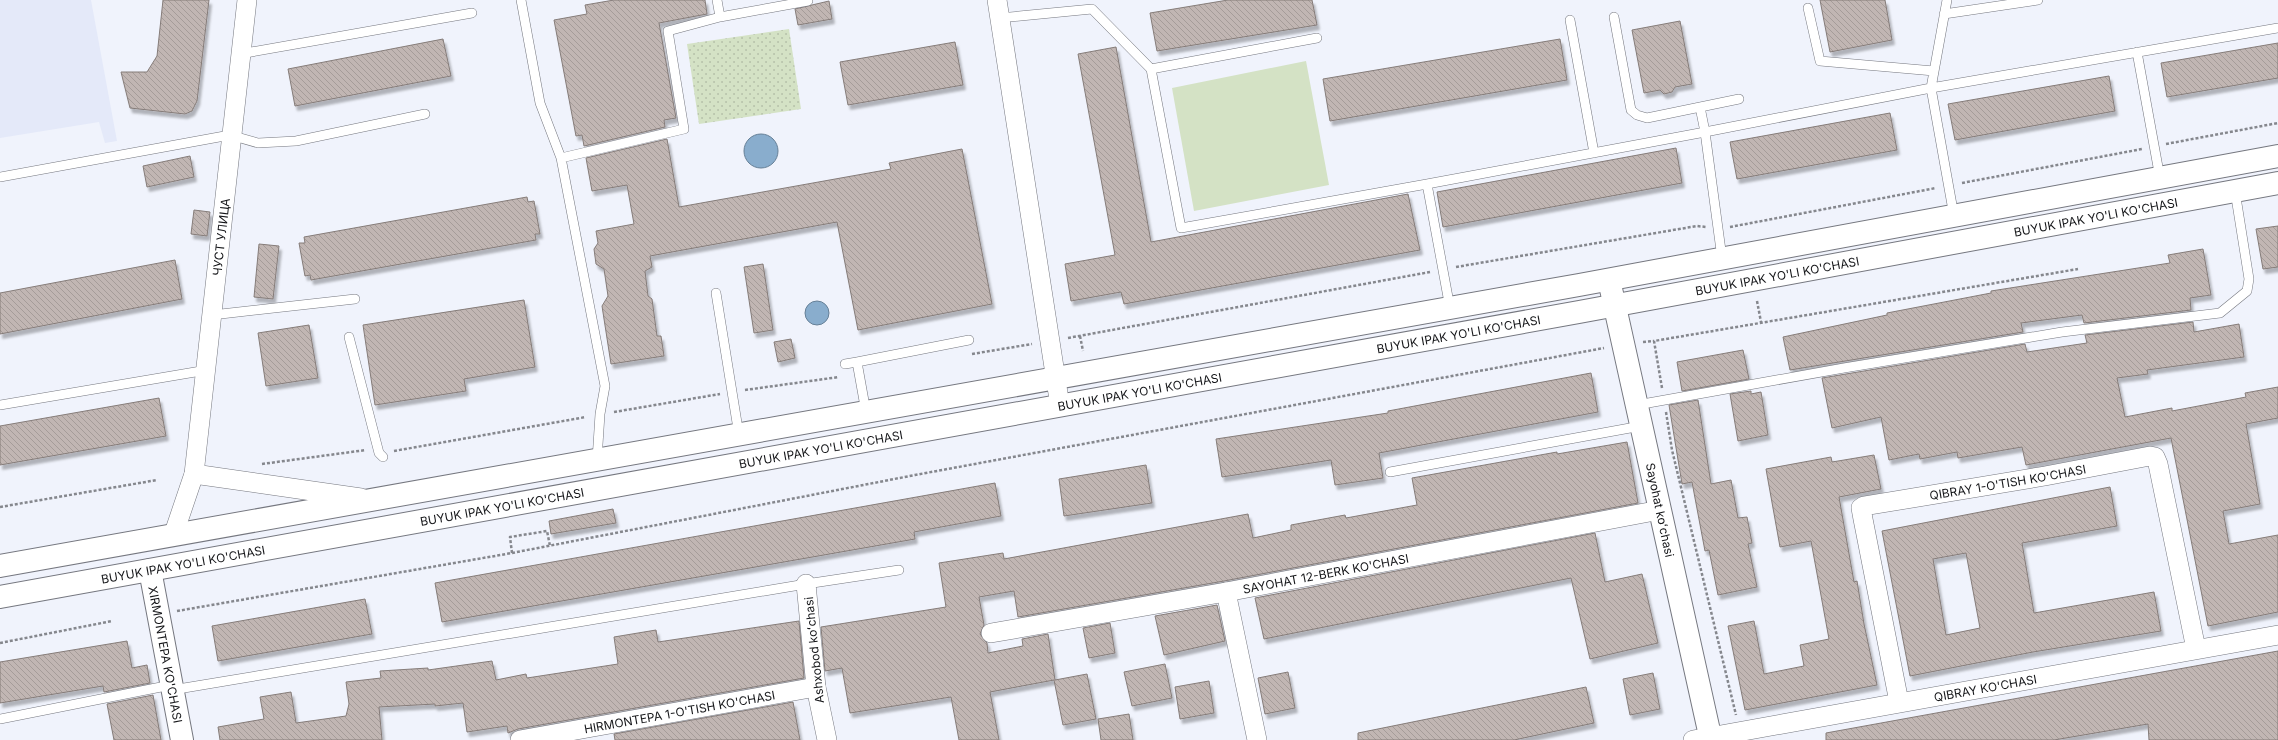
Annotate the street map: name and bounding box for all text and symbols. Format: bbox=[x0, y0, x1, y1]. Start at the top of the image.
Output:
street label: BUYUK IPAK YO'LI KO'CHASI bbox=[2013, 194, 2179, 239]
street label: ЧУСТ УЛИЦА bbox=[209, 197, 232, 277]
street label: BUYUK IPAK YO'LI KO'CHASI bbox=[1694, 253, 1860, 298]
street label: BUYUK IPAK YO'LI KO'CHASI bbox=[1375, 312, 1542, 356]
street label: BUYUK IPAK YO'LI KO'CHASI bbox=[1056, 369, 1223, 413]
street label: BUYUK IPAK YO'LI KO'CHASI bbox=[738, 427, 904, 471]
street label: QIBRAY 1-O'TISH KO'CHASI bbox=[1928, 461, 2087, 503]
street label: Sayohat koʻchasi bbox=[1643, 462, 1677, 558]
street label: BUYUK IPAK YO'LI KO'CHASI bbox=[419, 484, 585, 529]
street label: BUYUK IPAK YO'LI KO'CHASI bbox=[100, 542, 266, 586]
street label: SAYOHAT 12-BERK KO'CHASI bbox=[1241, 550, 1410, 596]
street label: XIRMONTEPA KO'CHASI bbox=[146, 585, 186, 724]
street label: Ashxobod koʻchasi bbox=[801, 596, 827, 704]
street label: QIBRAY KO'CHASI bbox=[1933, 671, 2038, 704]
street label: HIRMONTEPA 1-O'TISH KO'CHASI bbox=[583, 687, 776, 736]

